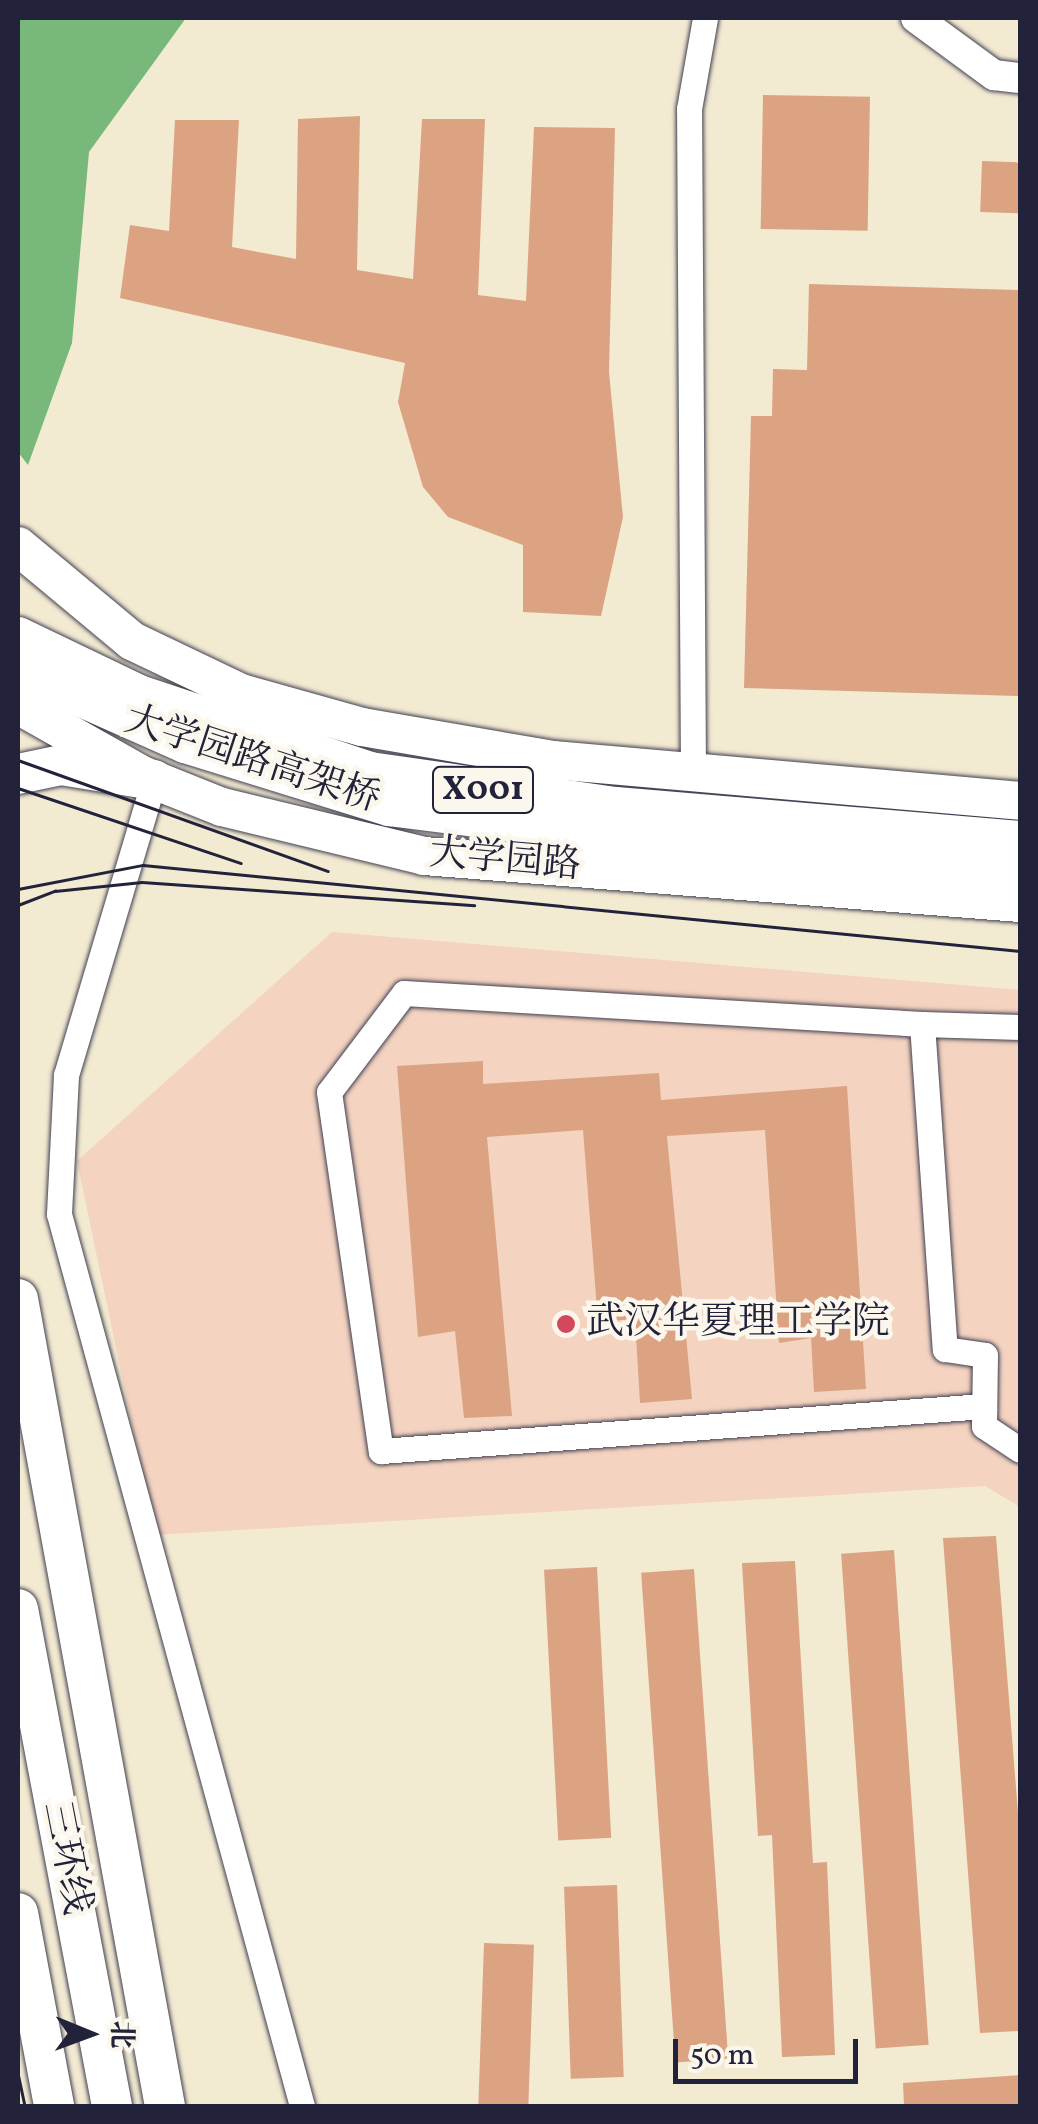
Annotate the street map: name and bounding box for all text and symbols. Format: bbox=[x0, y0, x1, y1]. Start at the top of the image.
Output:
street label: 大学园路高架桥 bbox=[118, 698, 386, 824]
road number: X001 bbox=[430, 760, 536, 820]
street label: 大学园路 bbox=[427, 832, 583, 890]
place label: 武汉华夏理工学院 bbox=[586, 1301, 890, 1347]
marker: 武汉华夏理工学院 bbox=[555, 1313, 577, 1335]
street label: 三环线 bbox=[32, 1798, 98, 1918]
north arrow bbox=[40, 1984, 140, 2084]
scale bar bbox=[678, 2019, 863, 2081]
text: 北 bbox=[101, 2020, 140, 2049]
text: 50 m bbox=[690, 2035, 754, 2077]

